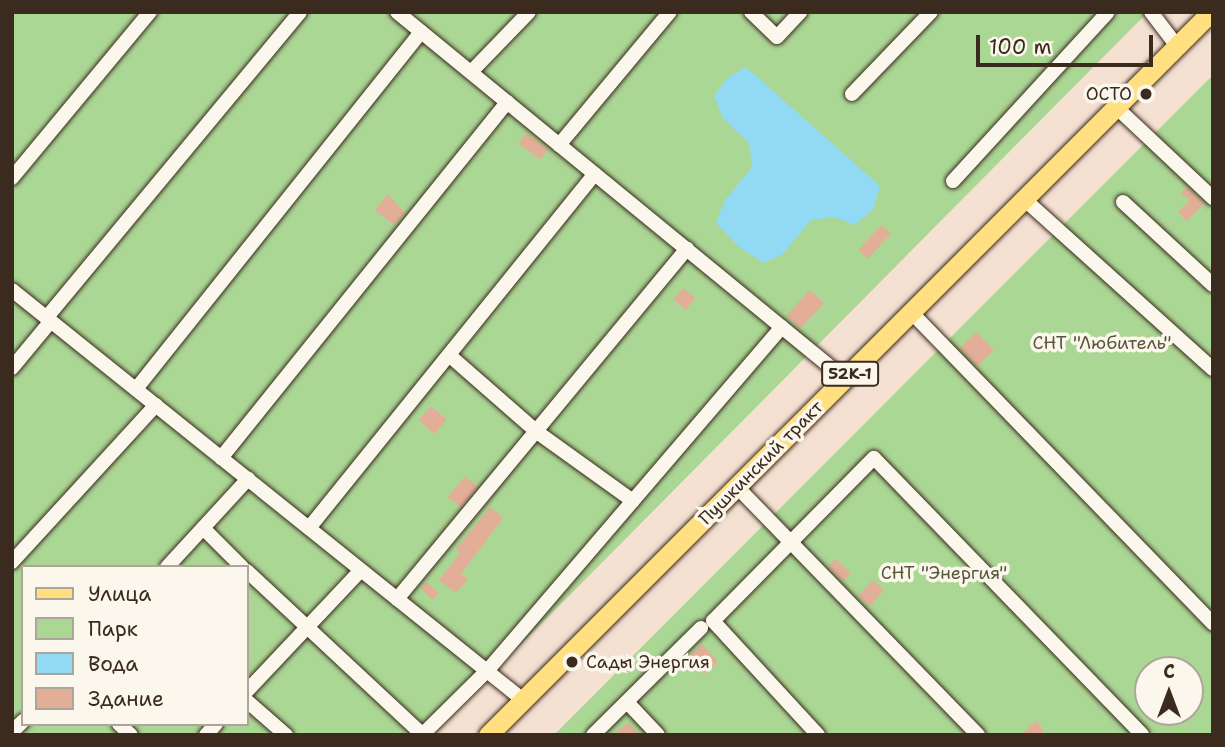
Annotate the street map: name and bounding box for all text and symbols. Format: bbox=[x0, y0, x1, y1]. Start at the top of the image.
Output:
scale bar bbox=[980, 21, 1157, 65]
text: 100 m bbox=[989, 33, 1052, 61]
place label: ОСТО bbox=[1086, 83, 1132, 105]
marker: ОСТО bbox=[1138, 86, 1154, 102]
park label: СНТ "Любитель" bbox=[1033, 332, 1171, 354]
road number: 52К-1 bbox=[820, 362, 880, 386]
street label: Пушкинский тракт bbox=[695, 397, 827, 529]
park label: СНТ "Энергия" bbox=[881, 562, 1007, 584]
legend bbox=[21, 565, 248, 726]
text: Улица bbox=[88, 580, 151, 608]
text: Парк bbox=[88, 615, 138, 643]
text: Вода bbox=[88, 650, 138, 678]
place label: Сады Энергия bbox=[586, 651, 710, 673]
marker: Сады Энергия bbox=[564, 654, 580, 670]
north arrow bbox=[1134, 656, 1204, 726]
text: С bbox=[1163, 659, 1175, 684]
text: Здание bbox=[88, 685, 164, 713]

